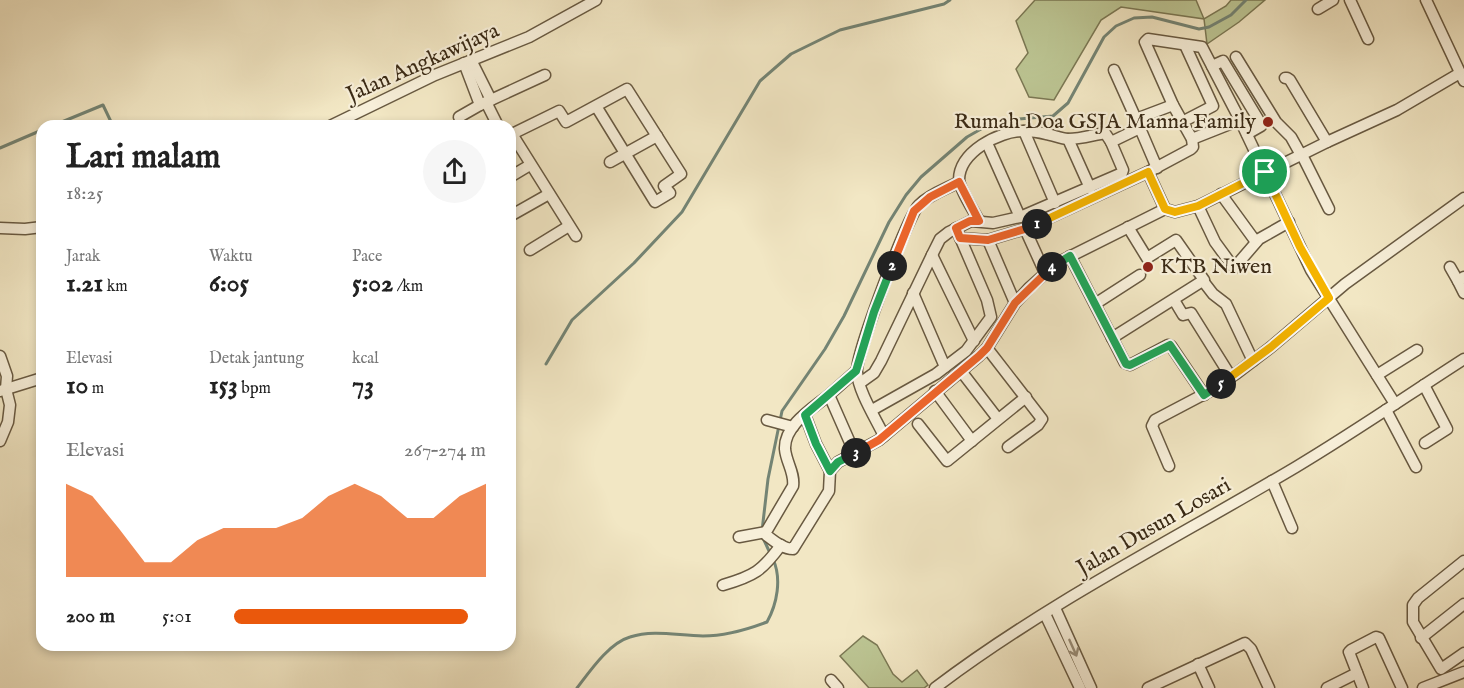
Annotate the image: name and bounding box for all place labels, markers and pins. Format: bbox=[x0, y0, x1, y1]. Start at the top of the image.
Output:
place label: Rumah Doa GSJA Manna Family bbox=[954, 108, 1256, 136]
marker: Rumah Doa GSJA Manna Family bbox=[1261, 115, 1275, 129]
pin bbox=[1239, 146, 1290, 197]
pin: 1 bbox=[1022, 209, 1052, 239]
pin: 2 bbox=[877, 251, 907, 281]
pin: 4 bbox=[1037, 252, 1067, 282]
place label: KTB Niwen bbox=[1160, 253, 1272, 281]
marker: KTB Niwen bbox=[1141, 260, 1155, 274]
pin: 5 bbox=[1206, 369, 1236, 399]
pin: 3 bbox=[841, 438, 871, 468]

